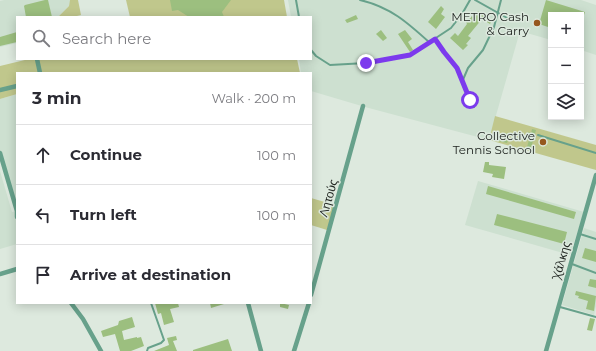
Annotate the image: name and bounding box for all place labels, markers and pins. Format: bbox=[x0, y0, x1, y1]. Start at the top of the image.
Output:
place label: METRO Cash & Carry bbox=[451, 9, 529, 38]
marker: METRO Cash & Carry bbox=[532, 18, 542, 28]
place label: Collective Tennis School bbox=[453, 128, 535, 157]
marker: Collective Tennis School bbox=[538, 137, 548, 147]

